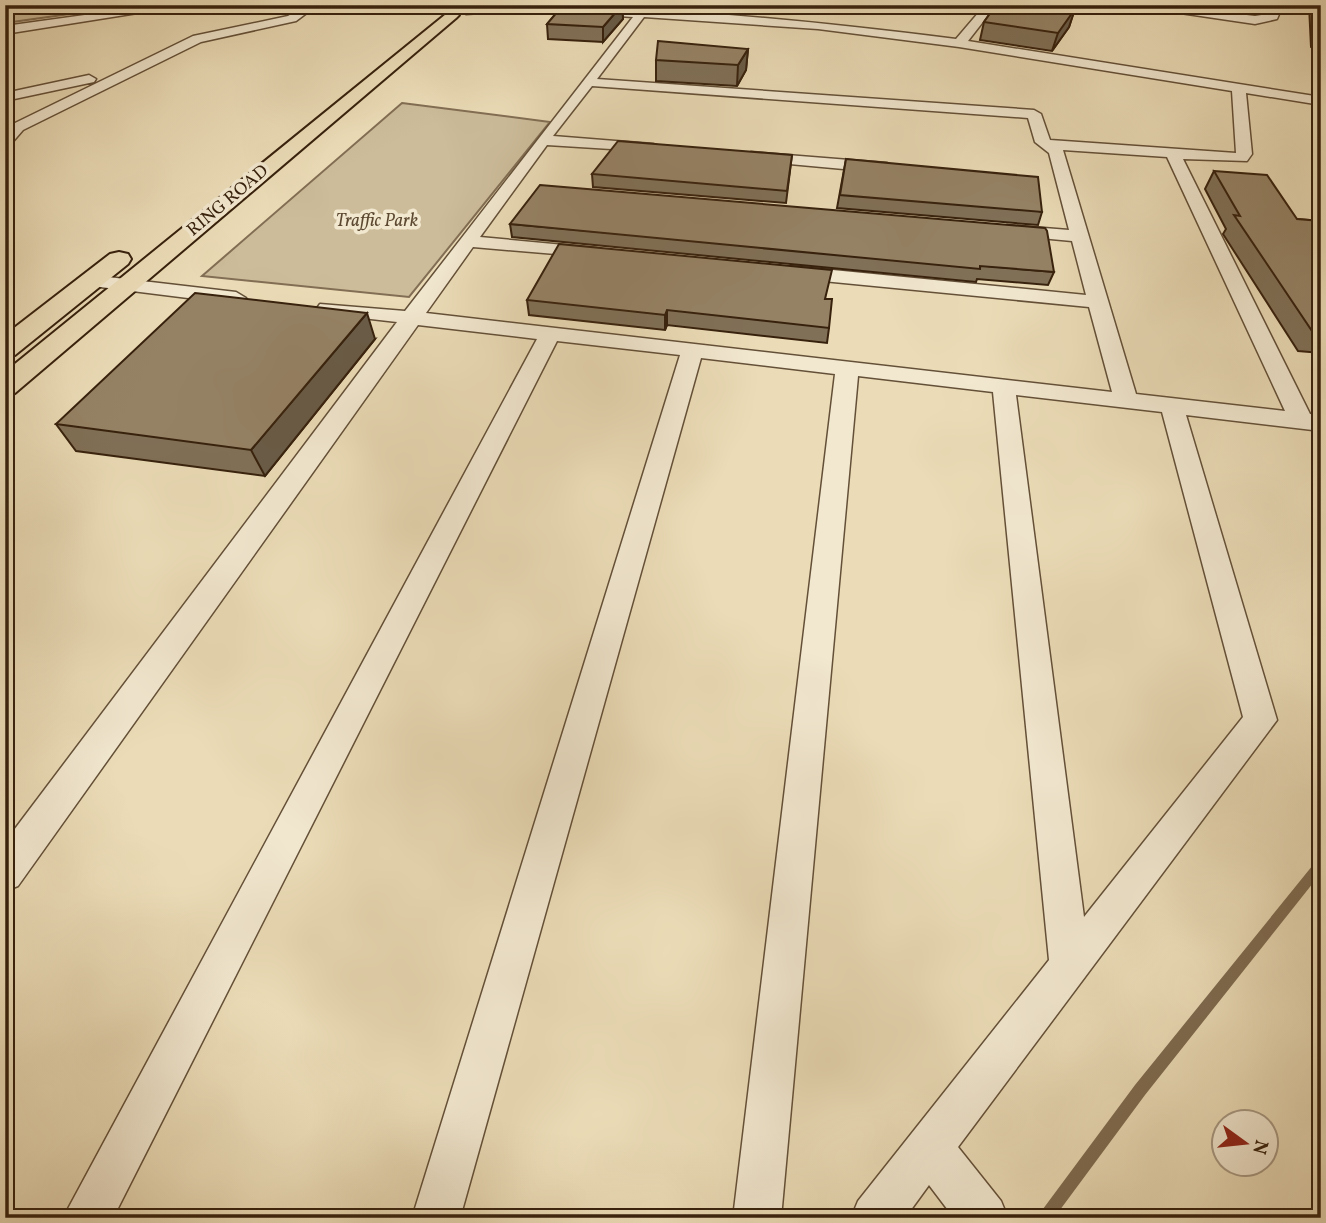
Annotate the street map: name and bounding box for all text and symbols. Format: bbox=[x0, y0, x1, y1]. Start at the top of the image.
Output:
street label: RING ROAD bbox=[182, 159, 274, 243]
park label: Traffic Park bbox=[336, 209, 418, 234]
north arrow bbox=[1210, 1108, 1280, 1178]
text: N bbox=[1245, 1137, 1274, 1157]

